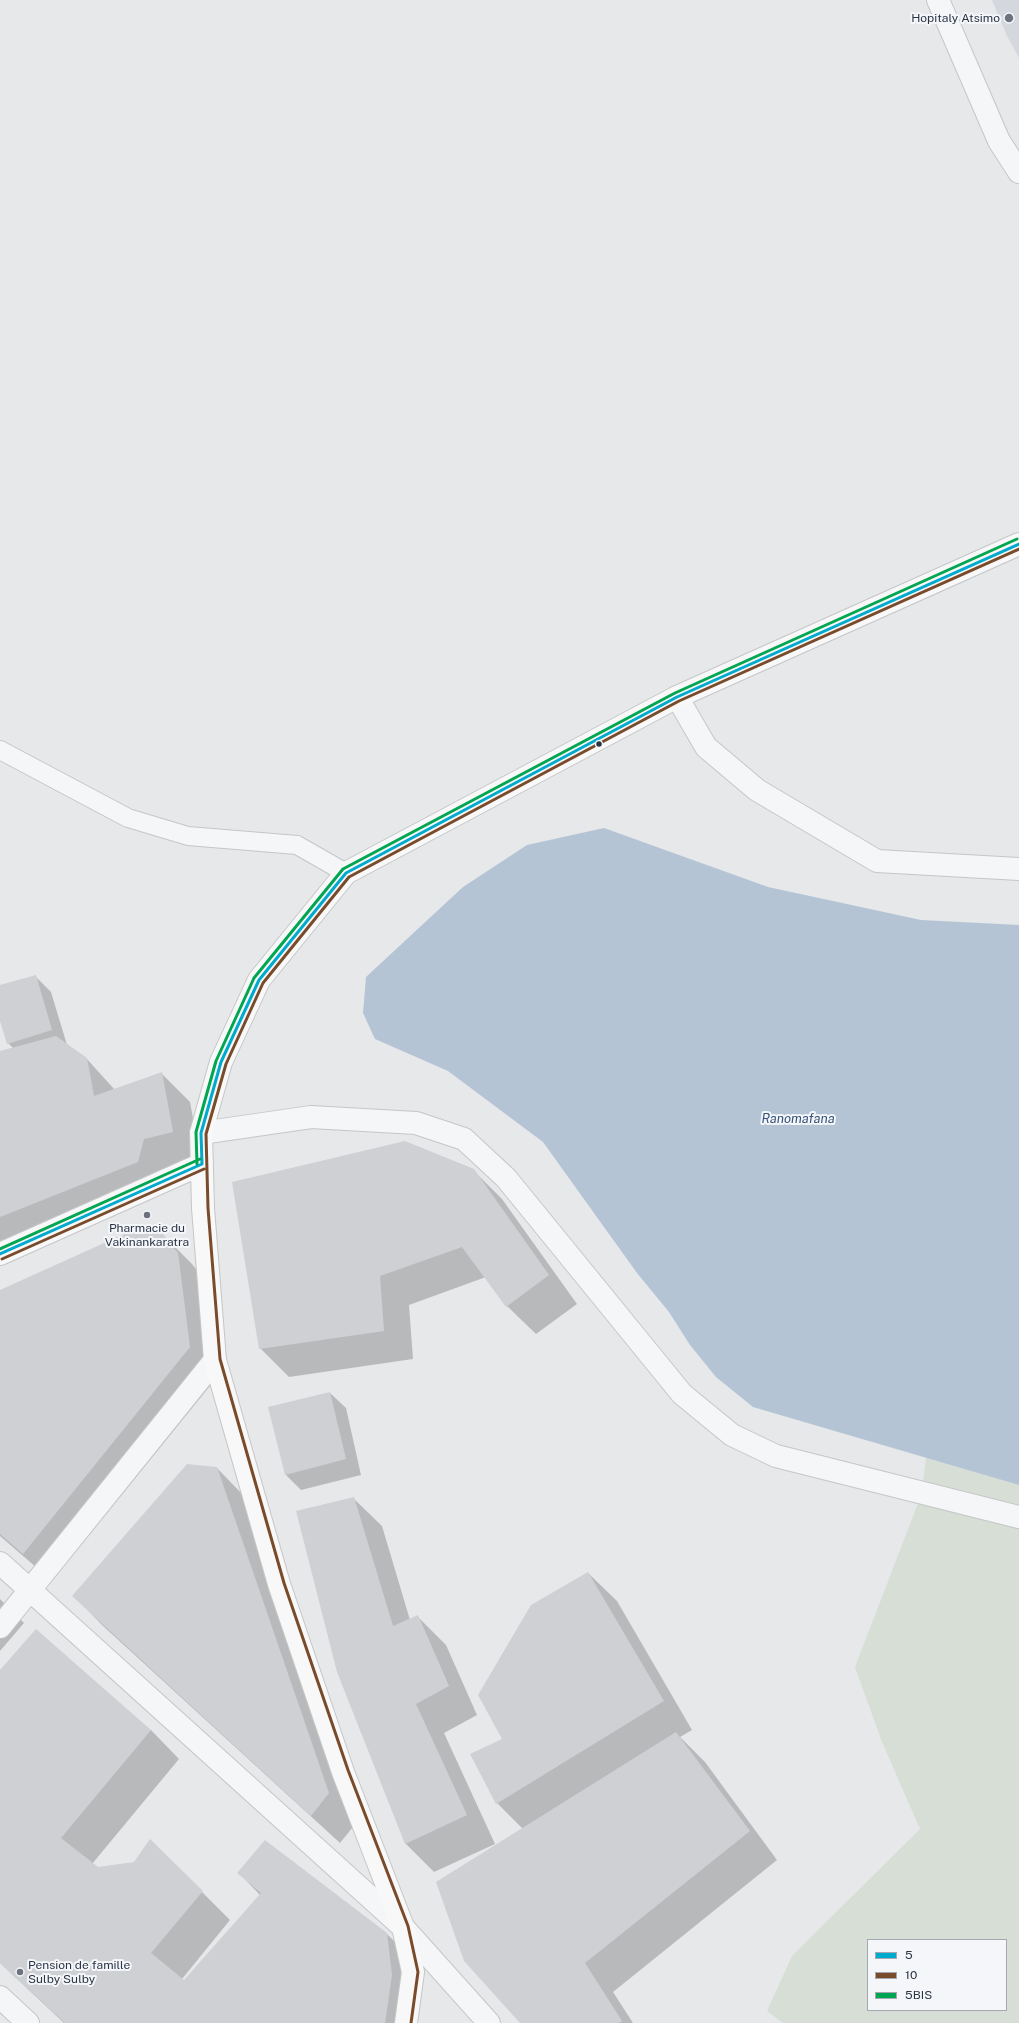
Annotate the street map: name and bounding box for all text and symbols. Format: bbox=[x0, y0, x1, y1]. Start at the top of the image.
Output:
place label: Hopitaly Atsimo bbox=[911, 11, 1000, 25]
marker: Hopitaly Atsimo bbox=[1003, 12, 1015, 24]
unlabelled marker bbox=[594, 739, 604, 749]
water label: Ranomafana bbox=[761, 1111, 835, 1127]
marker: Pharmacie du Vakinankaratra bbox=[142, 1210, 152, 1220]
place label: Pharmacie du Vakinankaratra bbox=[105, 1221, 189, 1249]
legend bbox=[867, 1939, 1007, 2011]
text: 5 bbox=[905, 1948, 913, 1962]
place label: Pension de famille Sulby Sulby bbox=[28, 1958, 130, 1986]
marker: Pension de famille Sulby Sulby bbox=[15, 1967, 25, 1977]
text: 10 bbox=[905, 1968, 917, 1982]
text: 5BIS bbox=[905, 1988, 932, 2002]

